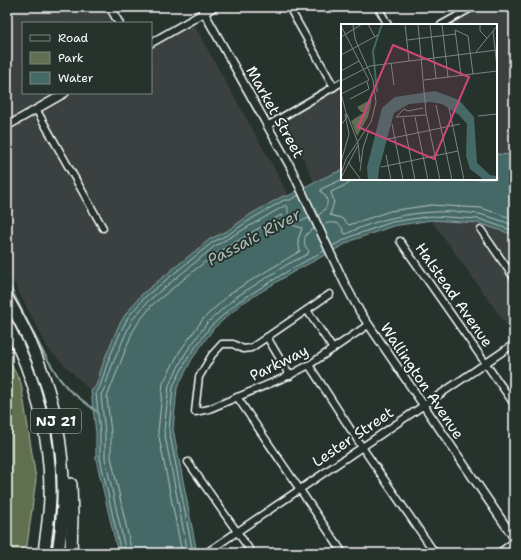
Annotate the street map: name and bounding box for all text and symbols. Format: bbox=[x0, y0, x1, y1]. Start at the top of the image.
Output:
legend bbox=[22, 22, 152, 94]
inset map bbox=[341, 24, 497, 180]
text: Road bbox=[58, 30, 89, 46]
text: Park bbox=[58, 50, 84, 66]
street label: Market Street bbox=[241, 62, 309, 162]
text: Water bbox=[58, 70, 94, 86]
water label: Passaic River bbox=[204, 203, 305, 270]
street label: Halstead Avenue bbox=[411, 239, 497, 351]
street label: Wallington Avenue bbox=[376, 319, 468, 443]
street label: Parkway bbox=[247, 340, 311, 386]
street label: Lester Street bbox=[308, 402, 398, 472]
road number: NJ 21 bbox=[31, 409, 81, 433]

